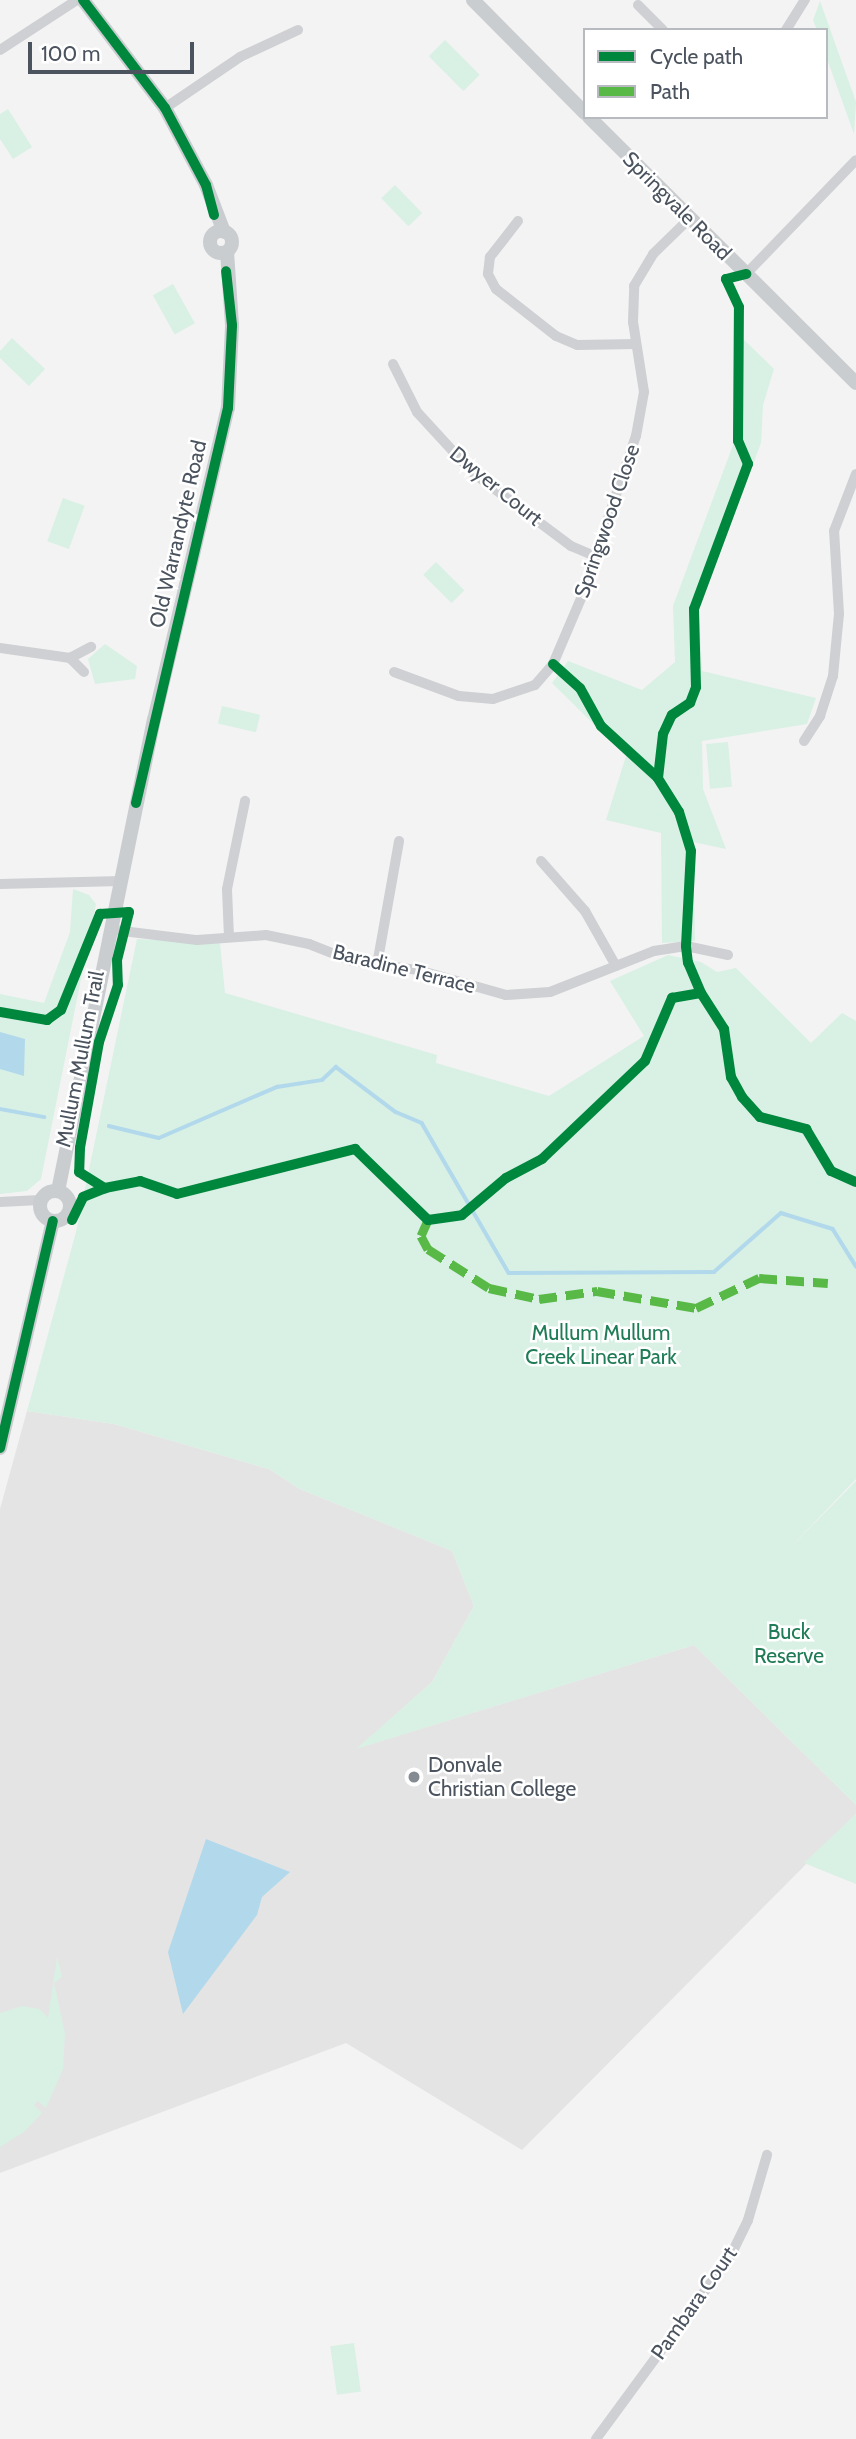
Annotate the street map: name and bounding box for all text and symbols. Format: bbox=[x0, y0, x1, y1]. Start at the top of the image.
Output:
scale bar bbox=[32, 28, 198, 72]
legend bbox=[583, 28, 828, 119]
text: 100 m bbox=[41, 41, 100, 66]
text: Cycle path bbox=[650, 44, 743, 69]
text: Path bbox=[650, 79, 690, 104]
street label: Springvale Road bbox=[617, 146, 737, 266]
street label: Old Warrandyte Road bbox=[144, 438, 212, 630]
street label: Dwyer Court bbox=[445, 441, 547, 531]
street label: Springwood Close bbox=[569, 441, 645, 601]
street label: Baradine Terrace bbox=[330, 939, 478, 999]
street label: Mullum Mullum Trail bbox=[51, 969, 109, 1149]
park label: Mullum Mullum Creek Linear Park bbox=[525, 1320, 677, 1370]
park label: Buck Reserve bbox=[754, 1619, 824, 1669]
place label: Donvale Christian College bbox=[428, 1752, 576, 1802]
marker: Donvale Christian College bbox=[406, 1769, 422, 1785]
street label: Pambara Court bbox=[646, 2242, 742, 2364]

